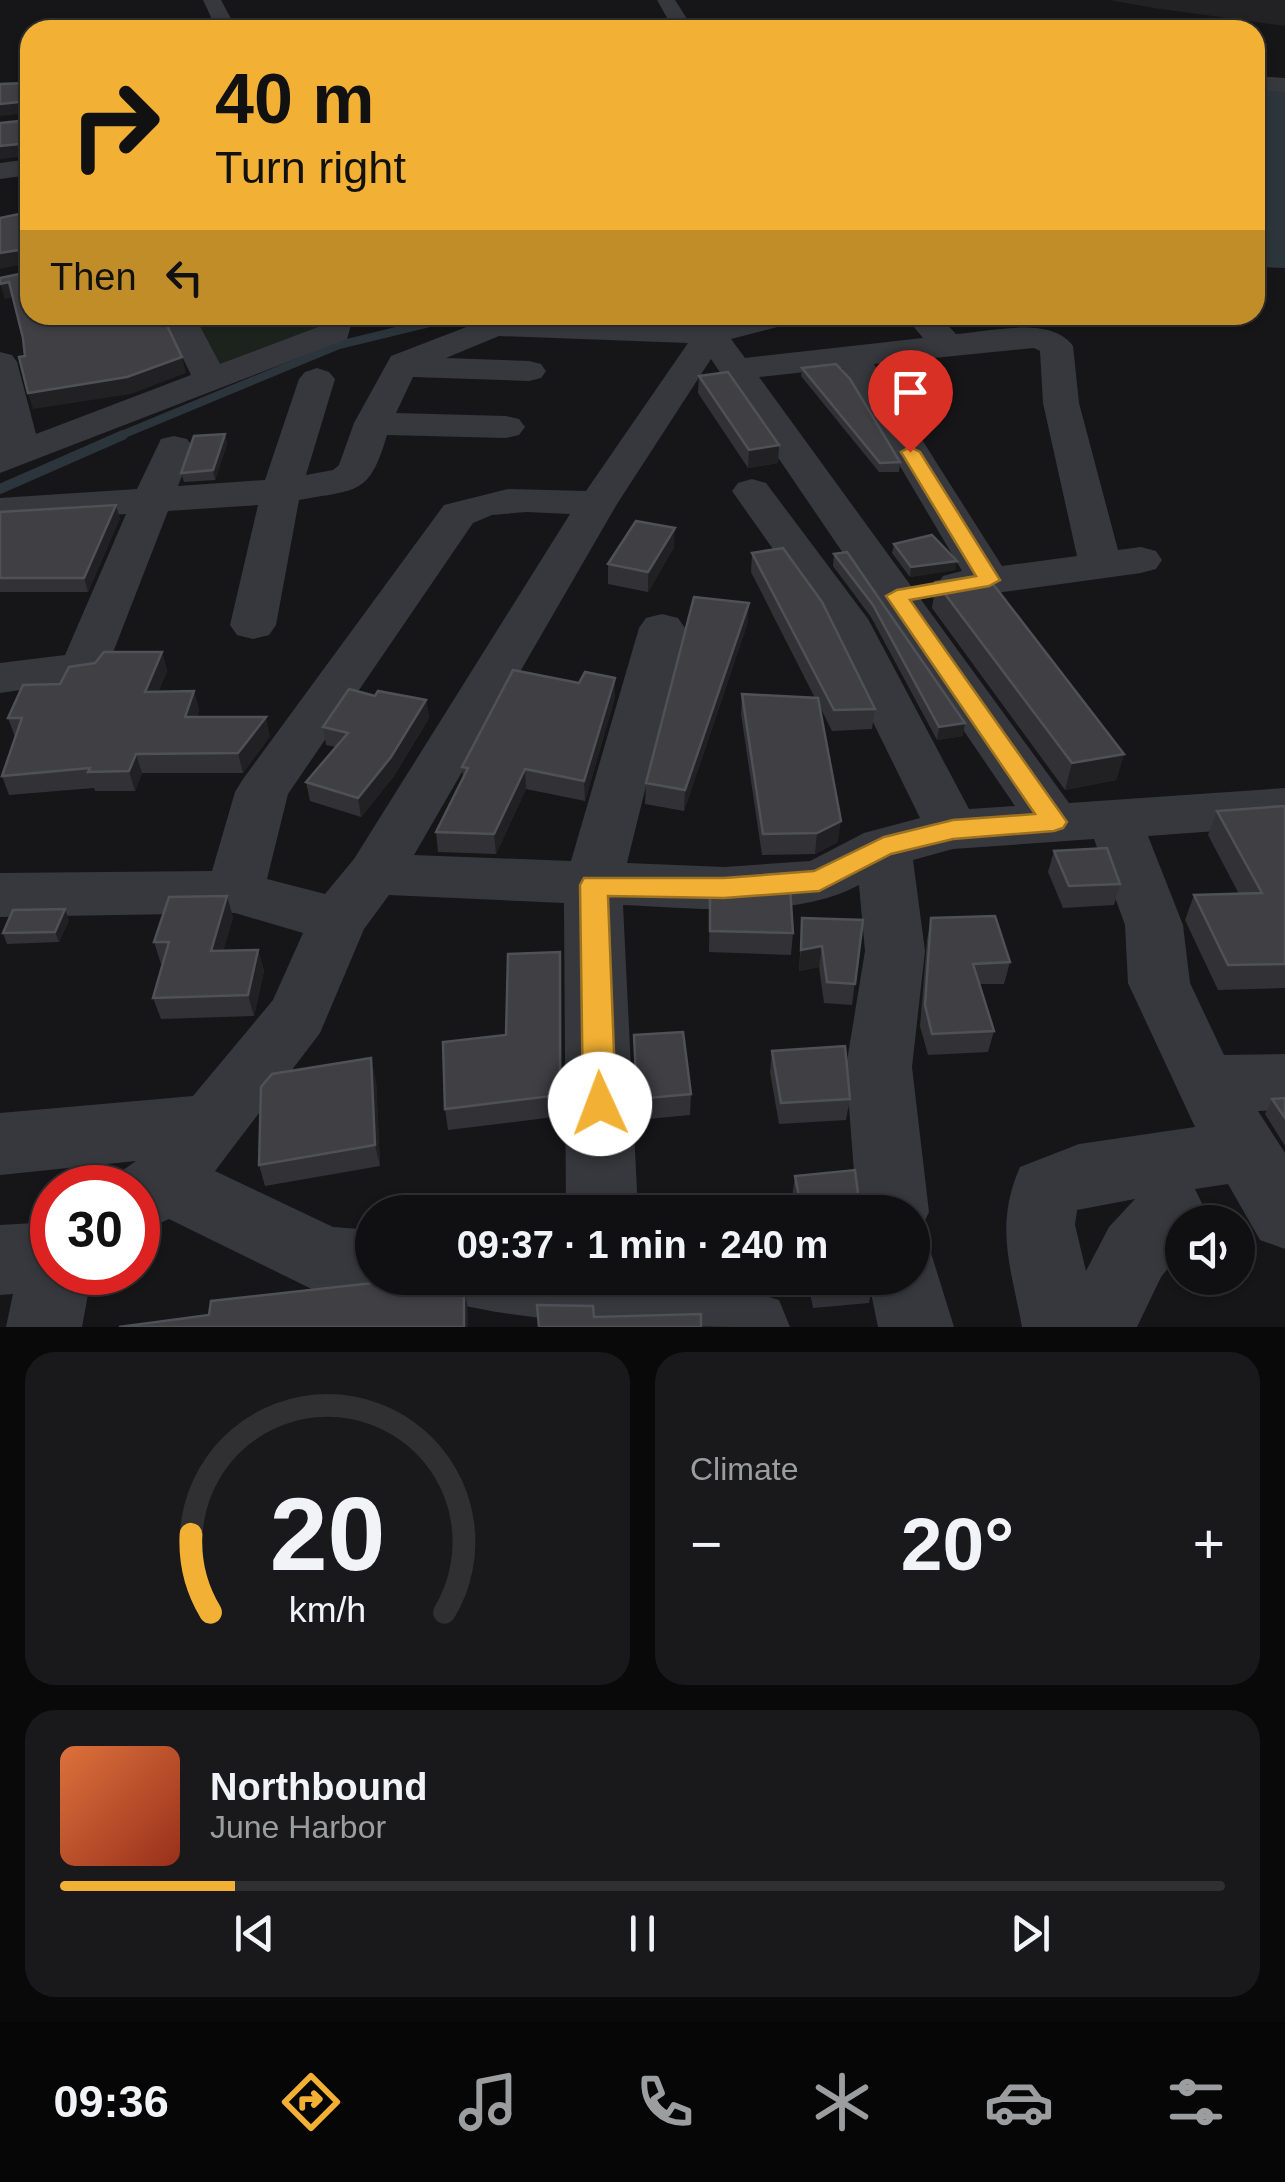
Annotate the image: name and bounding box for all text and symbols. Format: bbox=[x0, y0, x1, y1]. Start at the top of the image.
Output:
icon: right bbox=[50, 60, 180, 190]
text: 40 m bbox=[215, 60, 375, 138]
text: Turn right bbox=[215, 142, 406, 193]
icon: left bbox=[157, 250, 212, 305]
text: Then bbox=[50, 256, 137, 298]
pin bbox=[868, 350, 953, 453]
icon: arrive bbox=[883, 365, 938, 420]
position arrow bbox=[548, 1052, 652, 1156]
speed limit sign: 30 bbox=[30, 1165, 160, 1295]
map controls bbox=[1165, 1205, 1255, 1295]
button: sound bbox=[1165, 1205, 1255, 1295]
text: 09:37 · 1 min · 240 m bbox=[457, 1224, 828, 1266]
text: Climate bbox=[690, 1451, 798, 1487]
text: 20 bbox=[270, 1476, 385, 1592]
text: 20° bbox=[901, 1502, 1014, 1586]
text: − bbox=[690, 1513, 722, 1575]
text: + bbox=[1193, 1513, 1225, 1575]
text: km/h bbox=[289, 1590, 366, 1630]
text: Northbound bbox=[210, 1766, 427, 1808]
text: June Harbor bbox=[210, 1809, 386, 1845]
icon: previous bbox=[227, 1906, 282, 1961]
icon: pause bbox=[615, 1906, 670, 1961]
icon: next bbox=[1003, 1906, 1058, 1961]
icon: directions bbox=[276, 2067, 346, 2137]
icon: music bbox=[453, 2067, 523, 2137]
icon: phone bbox=[630, 2067, 700, 2137]
icon: climate bbox=[807, 2067, 877, 2137]
icon: car bbox=[984, 2067, 1054, 2137]
icon: filters bbox=[1161, 2067, 1231, 2137]
text: 09:36 bbox=[54, 2076, 169, 2127]

